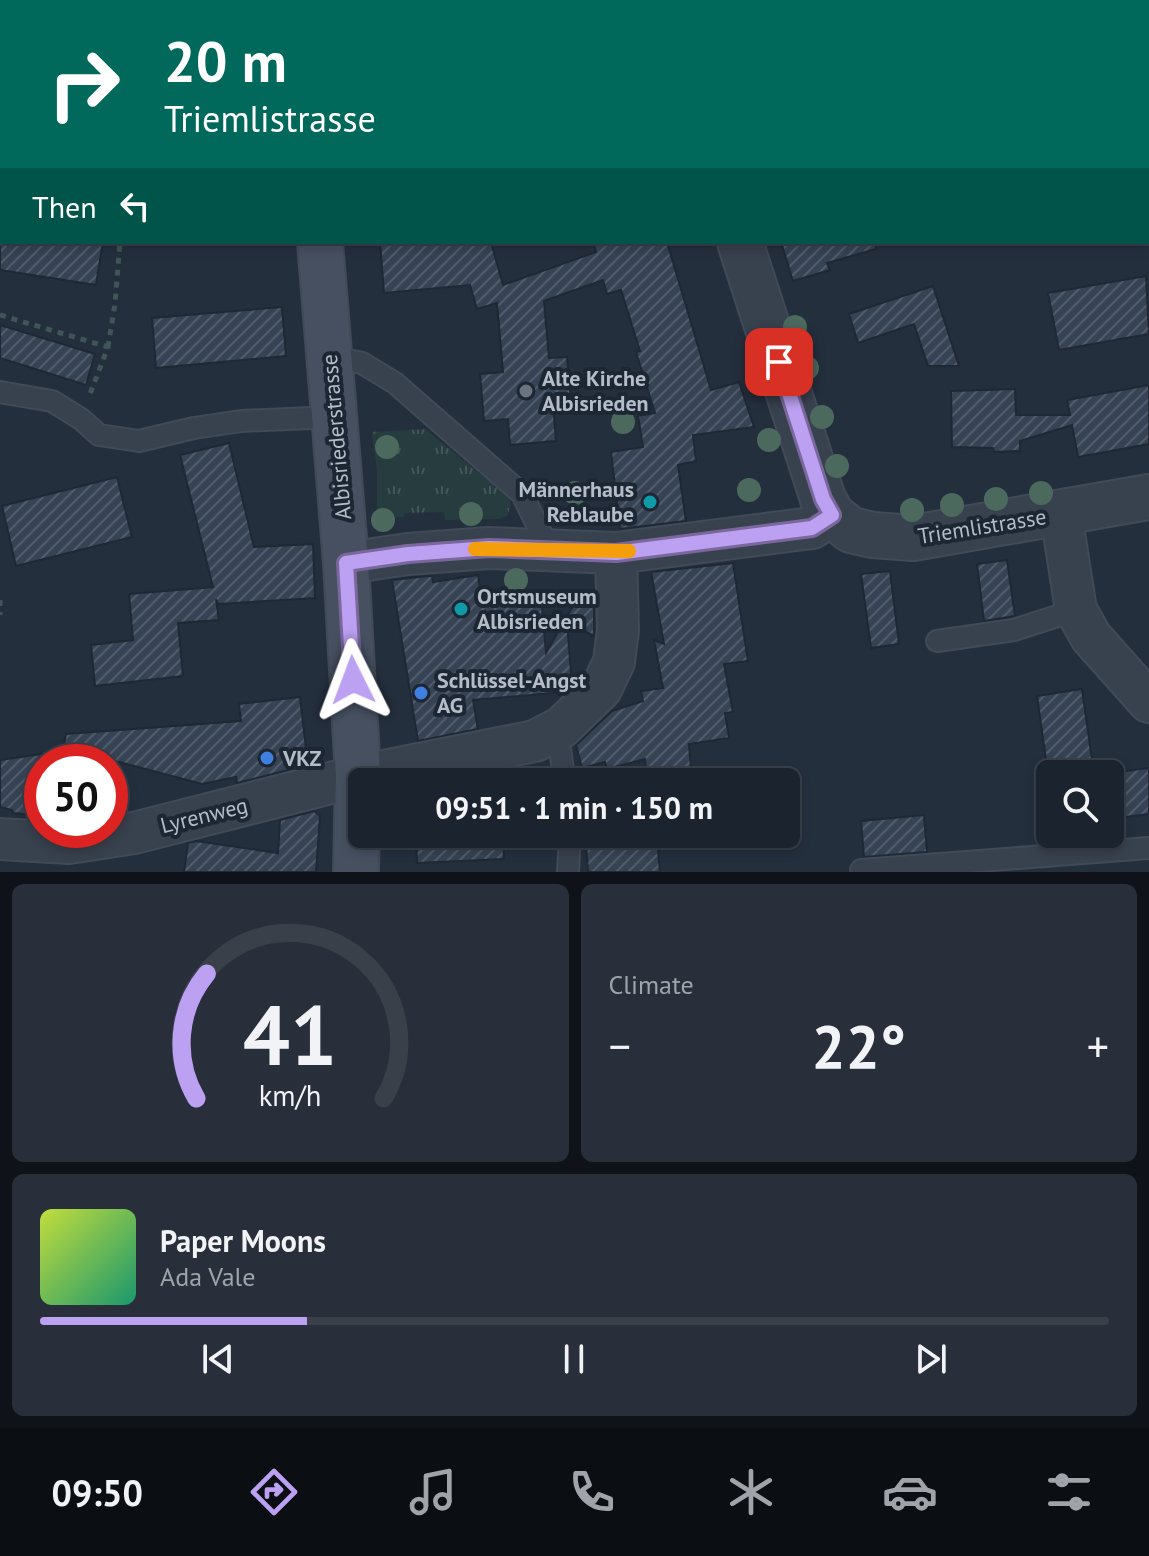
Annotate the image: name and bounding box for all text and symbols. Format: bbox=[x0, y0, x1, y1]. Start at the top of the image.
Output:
text: 20 m bbox=[164, 25, 287, 97]
icon: right bbox=[32, 32, 136, 136]
text: Triemlistrasse bbox=[164, 95, 376, 142]
icon: left bbox=[113, 184, 157, 228]
text: Then bbox=[32, 187, 97, 226]
pin bbox=[745, 328, 813, 396]
icon: arrive bbox=[757, 340, 801, 384]
street label: Albisriederstrasse bbox=[315, 353, 357, 521]
place label: Alte Kirche Albisrieden bbox=[542, 364, 649, 417]
marker: Alte Kirche Albisrieden bbox=[517, 382, 535, 400]
place label: Männerhaus Reblaube bbox=[519, 475, 634, 528]
marker: Männerhaus Reblaube bbox=[641, 493, 659, 511]
street label: Triemlistrasse bbox=[916, 502, 1048, 550]
place label: Ortsmuseum Albisrieden bbox=[477, 582, 597, 635]
marker: Ortsmuseum Albisrieden bbox=[452, 600, 470, 618]
position arrow bbox=[311, 638, 395, 722]
place label: Schlüssel-Angst AG bbox=[437, 666, 587, 719]
marker: Schlüssel-Angst AG bbox=[412, 684, 430, 702]
speed limit sign: 50 bbox=[24, 744, 128, 848]
place label: VKZ bbox=[282, 744, 322, 772]
marker: VKZ bbox=[258, 749, 276, 767]
map controls bbox=[1036, 760, 1124, 848]
button: search bbox=[1036, 760, 1124, 848]
text: 09:51 · 1 min · 150 m bbox=[435, 788, 713, 827]
street label: Lyrenweg bbox=[158, 791, 250, 839]
text: Climate bbox=[609, 968, 694, 1001]
text: 41 bbox=[243, 980, 337, 1088]
text: 22° bbox=[812, 1007, 906, 1085]
text: − bbox=[609, 1017, 631, 1074]
text: + bbox=[1087, 1017, 1109, 1074]
text: km/h bbox=[259, 1077, 322, 1114]
text: Paper Moons bbox=[160, 1221, 326, 1260]
text: Ada Vale bbox=[160, 1260, 255, 1293]
icon: previous bbox=[196, 1337, 240, 1381]
icon: pause bbox=[552, 1337, 596, 1381]
icon: next bbox=[909, 1337, 953, 1381]
icon: directions bbox=[246, 1464, 302, 1520]
icon: music bbox=[405, 1464, 461, 1520]
icon: phone bbox=[564, 1464, 620, 1520]
icon: climate bbox=[723, 1464, 779, 1520]
icon: car bbox=[882, 1464, 938, 1520]
icon: filters bbox=[1041, 1464, 1097, 1520]
text: 09:50 bbox=[52, 1469, 143, 1516]

